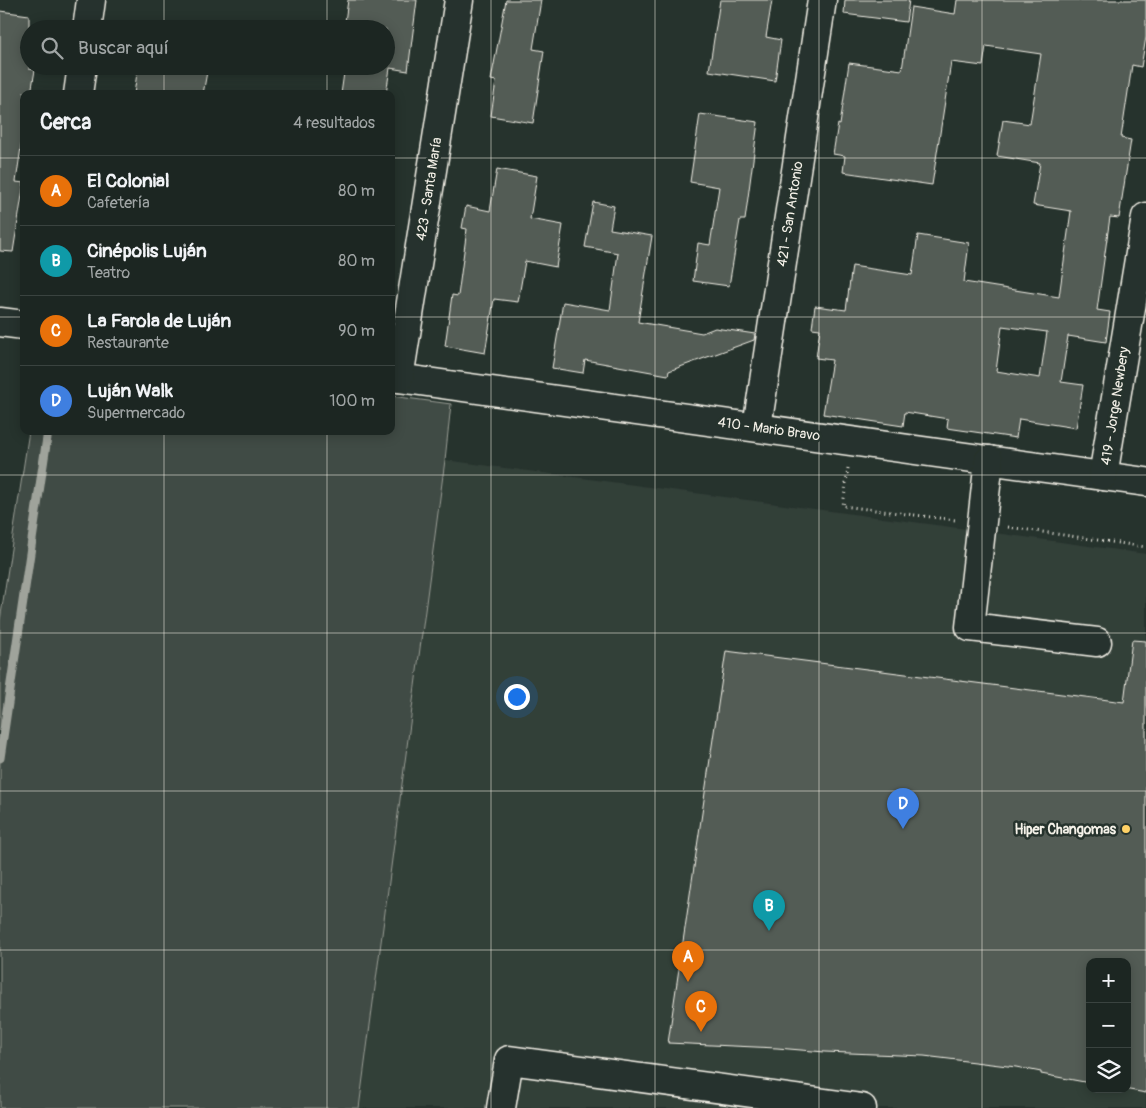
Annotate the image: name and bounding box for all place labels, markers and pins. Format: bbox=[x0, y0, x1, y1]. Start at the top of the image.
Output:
pin: D bbox=[887, 788, 919, 829]
place label: Hiper Changomas bbox=[1015, 821, 1117, 838]
marker: Hiper Changomas bbox=[1120, 823, 1132, 835]
pin: B bbox=[753, 890, 785, 931]
pin: A bbox=[672, 941, 704, 982]
pin: C bbox=[685, 991, 717, 1032]

